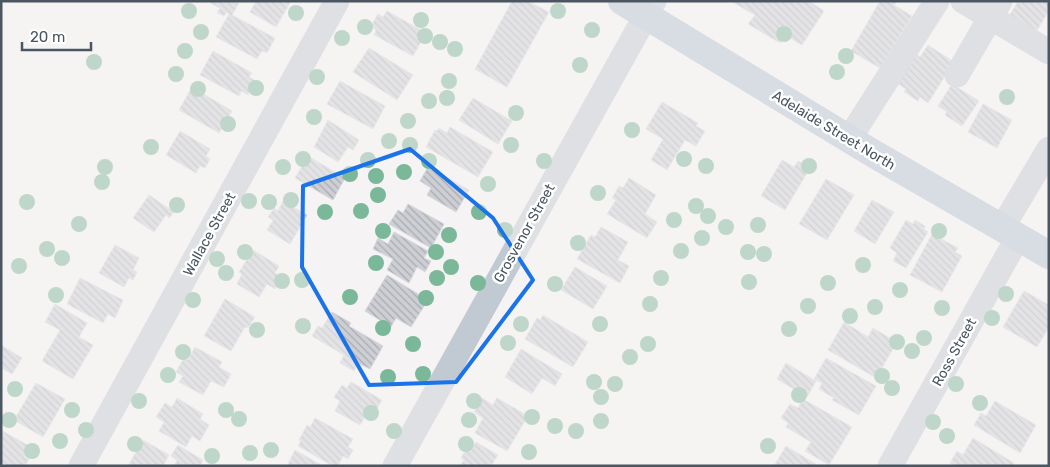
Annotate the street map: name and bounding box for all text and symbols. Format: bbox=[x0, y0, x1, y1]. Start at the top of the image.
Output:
scale bar bbox=[22, 20, 91, 52]
text: 20 m bbox=[30, 28, 65, 46]
street label: Adelaide Street North bbox=[769, 87, 898, 174]
street label: Grosvenor Street bbox=[490, 180, 559, 286]
street label: Wallace Street bbox=[180, 189, 240, 279]
street label: Ross Street bbox=[929, 315, 980, 389]

